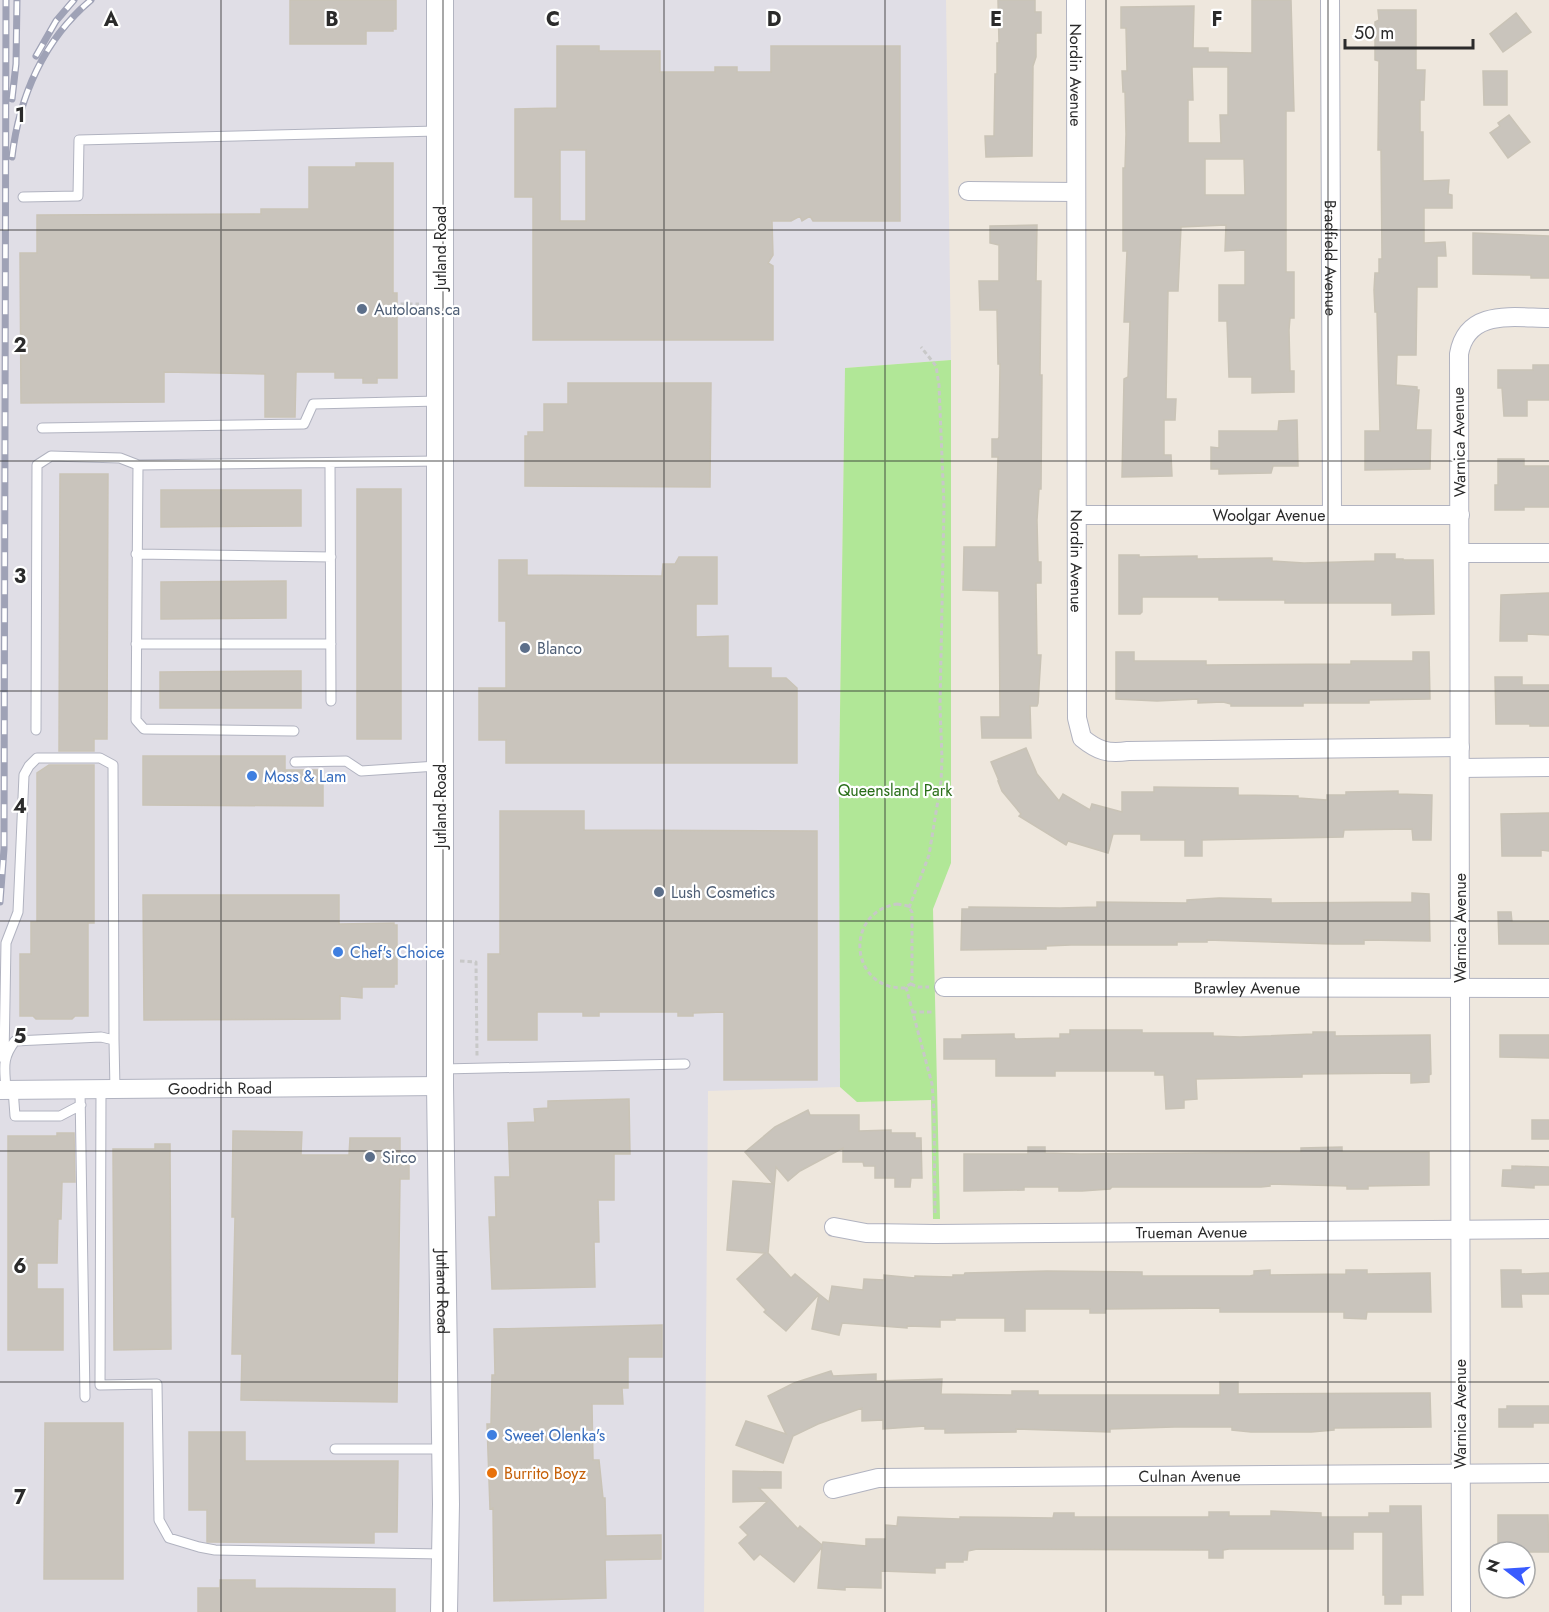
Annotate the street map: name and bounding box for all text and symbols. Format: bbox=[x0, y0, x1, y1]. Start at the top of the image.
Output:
text: A bbox=[103, 5, 119, 34]
text: B bbox=[325, 5, 339, 34]
text: C bbox=[546, 5, 560, 34]
text: D bbox=[767, 5, 781, 34]
text: E bbox=[990, 5, 1002, 34]
text: F bbox=[1211, 5, 1223, 34]
scale bar bbox=[1345, 12, 1472, 50]
text: 50 m bbox=[1354, 20, 1394, 46]
street label: Nordin Avenue bbox=[1065, 23, 1088, 127]
text: 1 bbox=[15, 101, 25, 130]
street label: Bradfield Avenue bbox=[1319, 200, 1343, 316]
street label: Jutland Road bbox=[429, 206, 452, 292]
place label: Autoloans.ca bbox=[374, 298, 460, 321]
marker: Autoloans.ca bbox=[355, 302, 369, 316]
text: 2 bbox=[13, 331, 27, 360]
street label: Warnica Avenue bbox=[1447, 387, 1471, 497]
street label: Woolgar Avenue bbox=[1213, 504, 1325, 527]
street label: Nordin Avenue bbox=[1065, 509, 1088, 613]
text: 3 bbox=[14, 562, 26, 591]
place label: Blanco bbox=[537, 637, 582, 660]
marker: Blanco bbox=[518, 641, 532, 655]
street label: Jutland Road bbox=[429, 764, 452, 850]
place label: Moss & Lam bbox=[264, 765, 346, 788]
marker: Moss & Lam bbox=[245, 769, 259, 783]
park label: Queensland Park bbox=[838, 779, 953, 802]
text: 4 bbox=[13, 792, 27, 821]
street label: Warnica Avenue bbox=[1449, 873, 1472, 983]
place label: Lush Cosmetics bbox=[671, 881, 775, 904]
marker: Lush Cosmetics bbox=[652, 885, 666, 899]
place label: Chef's Choice bbox=[350, 941, 445, 964]
marker: Chef's Choice bbox=[331, 945, 345, 959]
street label: Brawley Avenue bbox=[1194, 976, 1300, 999]
text: 5 bbox=[14, 1022, 27, 1051]
street label: Goodrich Road bbox=[168, 1076, 272, 1100]
place label: Sirco bbox=[382, 1146, 417, 1169]
marker: Sirco bbox=[363, 1150, 377, 1164]
street label: Trueman Avenue bbox=[1136, 1220, 1247, 1244]
street label: Jutland Road bbox=[431, 1248, 455, 1334]
text: 6 bbox=[13, 1252, 27, 1281]
street label: Warnica Avenue bbox=[1449, 1359, 1472, 1469]
place label: Sweet Olenka's bbox=[504, 1424, 605, 1447]
marker: Sweet Olenka's bbox=[485, 1428, 499, 1442]
place label: Burrito Boyz bbox=[504, 1462, 587, 1485]
street label: Culnan Avenue bbox=[1138, 1464, 1241, 1488]
marker: Burrito Boyz bbox=[485, 1466, 499, 1480]
text: 7 bbox=[14, 1483, 27, 1512]
north arrow bbox=[1477, 1540, 1537, 1600]
text: N bbox=[1480, 1556, 1506, 1575]

